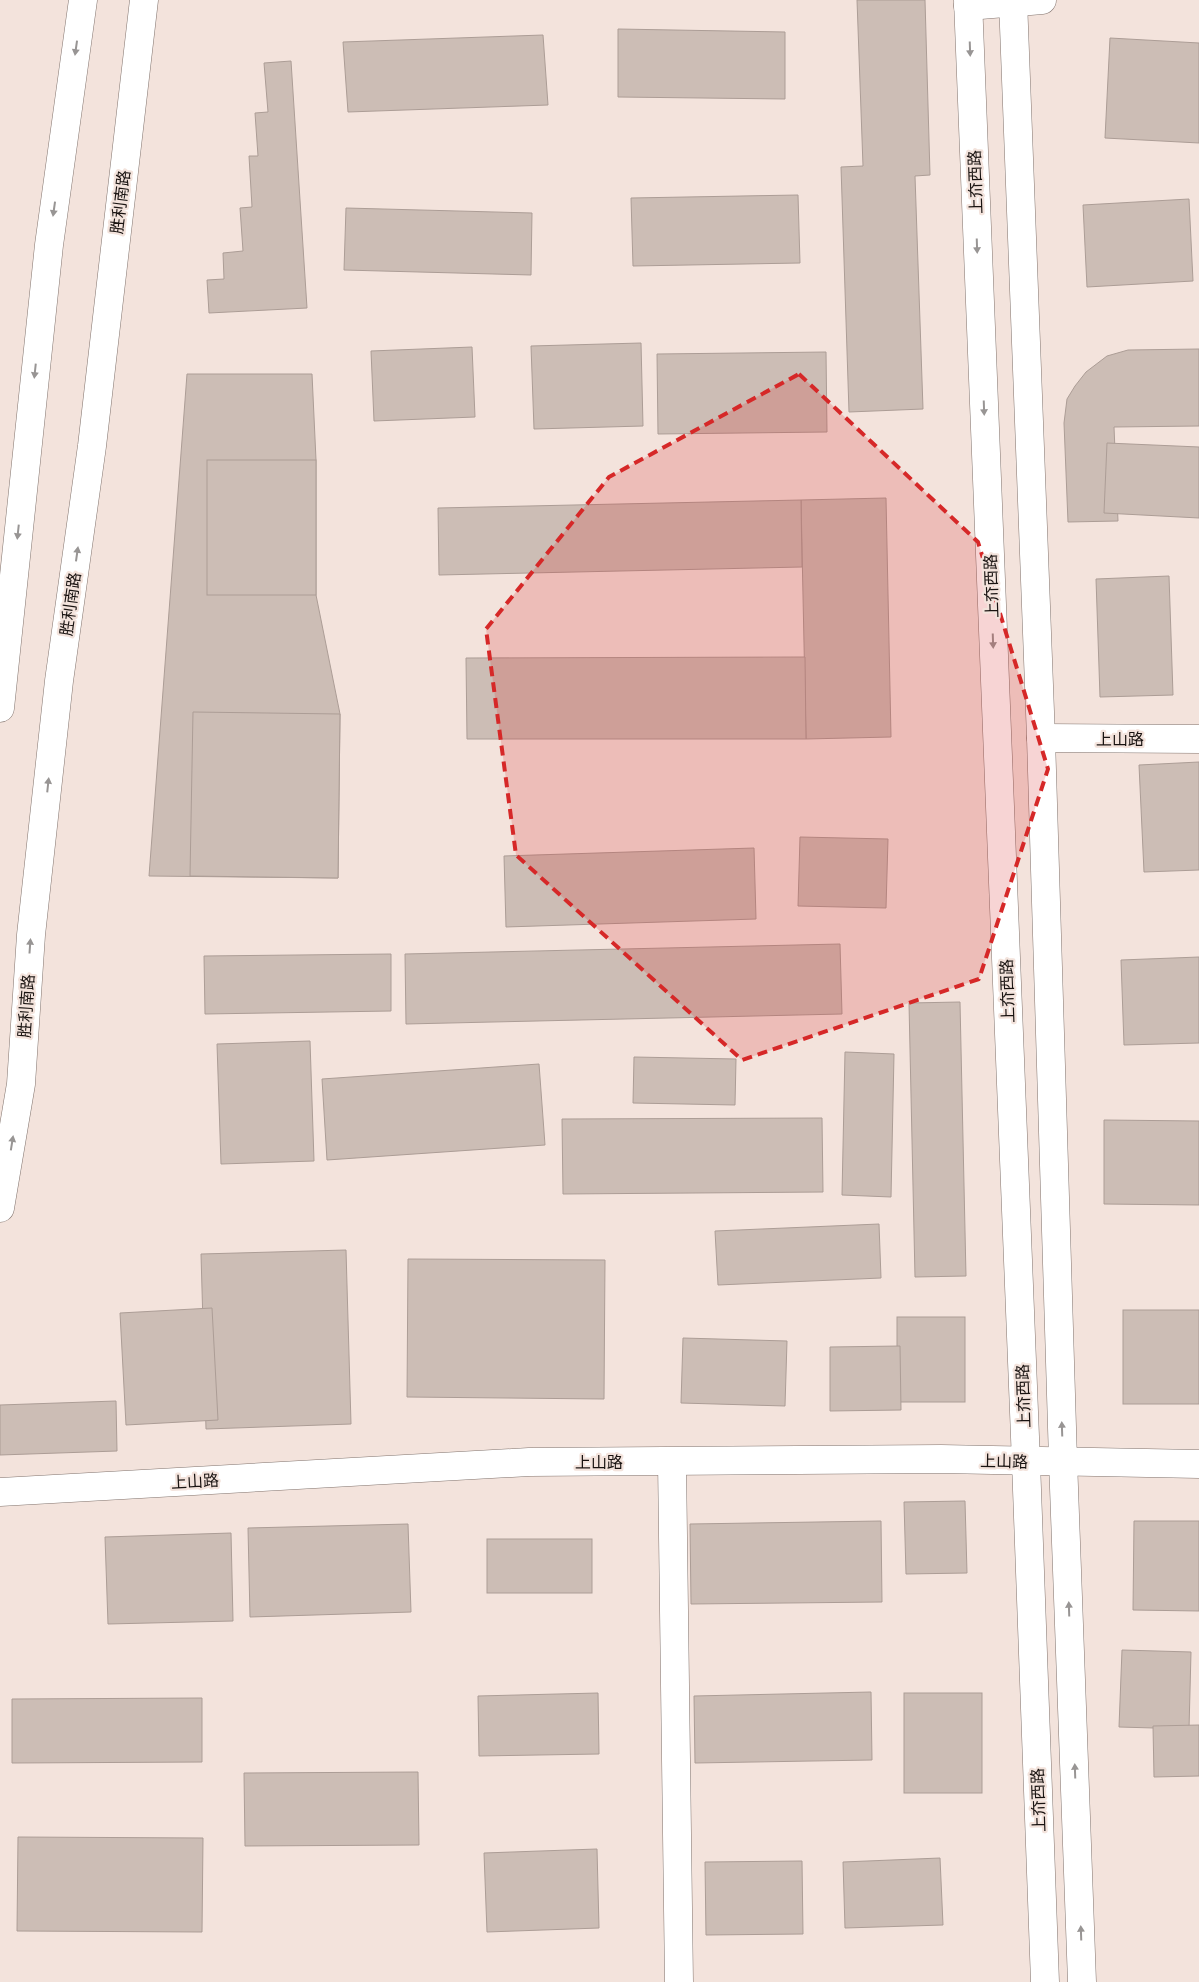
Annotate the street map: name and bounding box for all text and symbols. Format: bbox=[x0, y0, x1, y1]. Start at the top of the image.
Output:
one-way arrow bbox=[72, 41, 80, 57]
one-way arrow bbox=[966, 41, 974, 57]
street label: 上夼西路 bbox=[965, 150, 986, 214]
street label: 胜利南路 bbox=[107, 169, 134, 235]
one-way arrow bbox=[49, 202, 57, 218]
one-way arrow bbox=[974, 238, 982, 254]
one-way arrow bbox=[31, 363, 39, 379]
one-way arrow bbox=[980, 401, 988, 417]
one-way arrow bbox=[14, 525, 22, 541]
one-way arrow bbox=[73, 546, 81, 562]
street label: 上夼西路 bbox=[981, 554, 1002, 618]
street label: 胜利南路 bbox=[57, 571, 84, 637]
one-way arrow bbox=[989, 633, 997, 649]
street label: 上山路 bbox=[1096, 730, 1144, 749]
one-way arrow bbox=[44, 776, 52, 792]
one-way arrow bbox=[27, 938, 35, 954]
street label: 上夼西路 bbox=[997, 959, 1018, 1023]
street label: 胜利南路 bbox=[15, 973, 38, 1039]
one-way arrow bbox=[8, 1134, 16, 1150]
street label: 上夼西路 bbox=[1013, 1364, 1034, 1428]
one-way arrow bbox=[1058, 1420, 1066, 1436]
street label: 上山路 bbox=[980, 1452, 1028, 1471]
street label: 上山路 bbox=[575, 1453, 623, 1472]
street label: 上山路 bbox=[171, 1471, 219, 1492]
one-way arrow bbox=[1064, 1600, 1072, 1616]
one-way arrow bbox=[1070, 1763, 1078, 1779]
street label: 上夼西路 bbox=[1028, 1768, 1049, 1832]
one-way arrow bbox=[1076, 1925, 1084, 1941]

